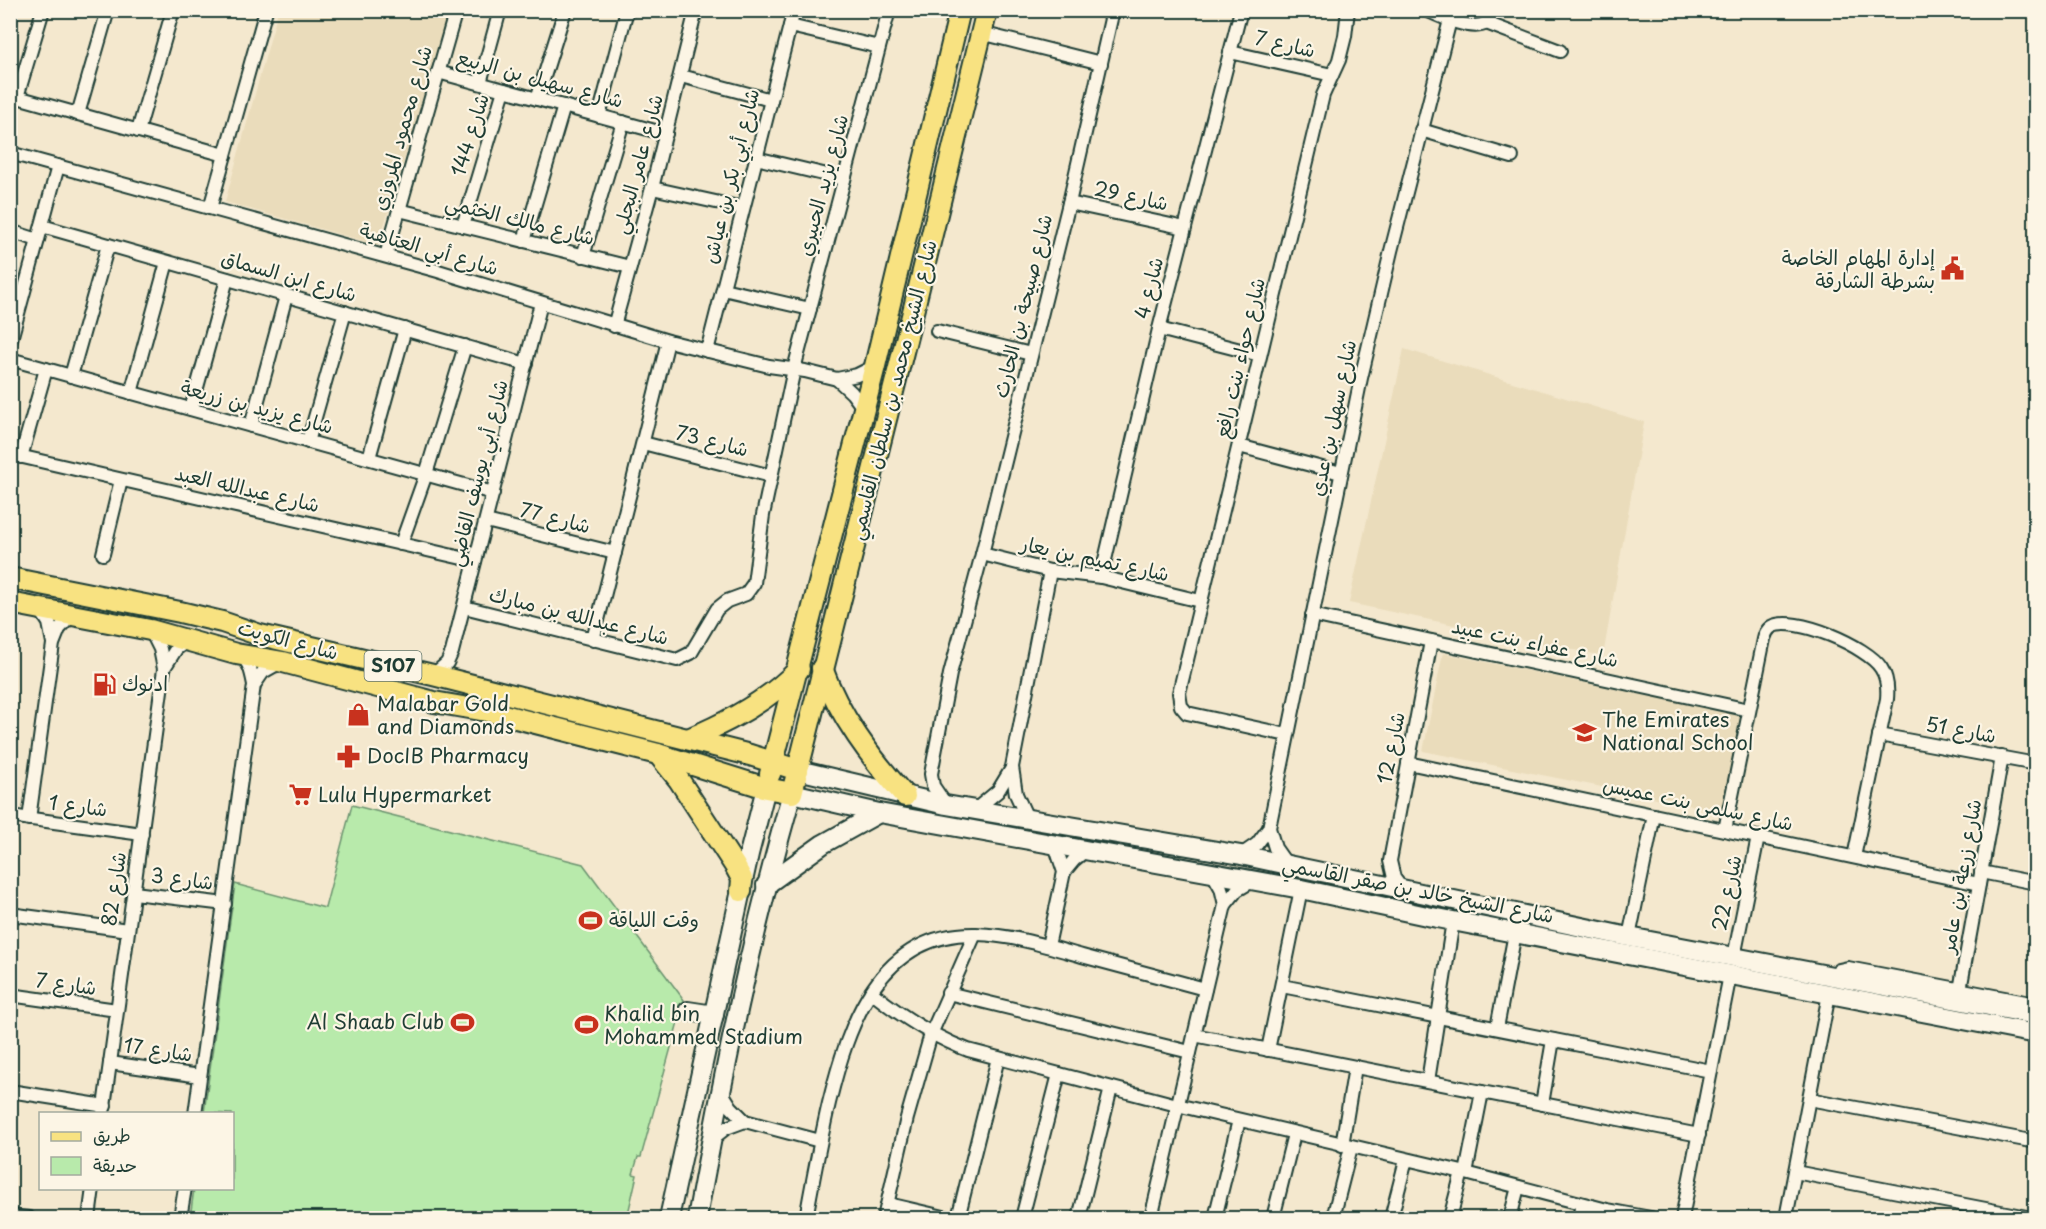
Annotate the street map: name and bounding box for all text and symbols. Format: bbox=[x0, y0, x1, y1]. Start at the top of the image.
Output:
street label: شارع 7 bbox=[1252, 22, 1318, 65]
street label: شارع سهيل بن الربيع bbox=[453, 41, 627, 116]
street label: شارع محمود المروزي bbox=[363, 42, 440, 214]
street label: شارع أبي بكر بن عياش bbox=[694, 85, 770, 267]
street label: شارع 144 bbox=[442, 90, 496, 180]
street label: شارع عامر البجلي bbox=[604, 91, 674, 238]
street label: شارع يزيد الحبيري bbox=[789, 111, 856, 259]
street label: شارع 29 bbox=[1091, 173, 1171, 218]
street label: شارع مالك الخثمي bbox=[441, 186, 598, 256]
street label: شارع صبيحة بن الحارث bbox=[985, 211, 1059, 401]
street label: شارع أبي العتاهية bbox=[355, 214, 502, 286]
street label: شارع الشيخ محمد بن سلطان القاسمي bbox=[840, 236, 948, 544]
street label: شارع ابن السماق bbox=[218, 241, 361, 309]
place label: إدارة المهام الخاصة بشرطة الشارقة bbox=[1782, 242, 1935, 295]
street label: شارع 4 bbox=[1126, 254, 1170, 322]
public building icon: إدارة المهام الخاصة بشرطة الشارقة bbox=[1940, 256, 1966, 282]
street label: شارع حواء بنت رافع bbox=[1206, 275, 1273, 441]
street label: شارع سهل بن عدي bbox=[1301, 337, 1364, 499]
street label: شارع يزيد بن زريعة bbox=[178, 371, 337, 441]
street label: شارع أبي يوسف القاضي bbox=[439, 376, 519, 570]
street label: شارع 73 bbox=[673, 417, 752, 464]
street label: شارع عبدالله العبد bbox=[172, 457, 323, 519]
street label: شارع 77 bbox=[517, 494, 594, 540]
street label: شارع تميم بن يعار bbox=[1016, 527, 1172, 589]
street label: شارع عبدالله بن مبارك bbox=[486, 578, 672, 652]
street label: شارع عفراء بنت عبيد bbox=[1449, 610, 1621, 674]
street label: شارع الكويت bbox=[235, 611, 342, 667]
road number: S107 bbox=[364, 651, 422, 681]
place label: ادنوك bbox=[122, 668, 168, 698]
fuel station icon: ادنوك bbox=[91, 671, 117, 697]
place label: Malabar Gold and Diamonds bbox=[377, 688, 514, 741]
shop icon: Malabar Gold and Diamonds bbox=[346, 702, 372, 728]
place label: The Emirates National School bbox=[1602, 704, 1754, 757]
street label: شارع 51 bbox=[1924, 708, 1999, 750]
street label: شارع 12 bbox=[1368, 709, 1412, 786]
school or university icon: The Emirates National School bbox=[1571, 719, 1597, 745]
place label: DocIB Pharmacy bbox=[367, 740, 529, 770]
pharmacy icon: DocIB Pharmacy bbox=[336, 743, 362, 769]
street label: شارع سلمى بنت عميس bbox=[1600, 768, 1796, 838]
place label: Lulu Hypermarket bbox=[318, 779, 491, 809]
supermarket icon: Lulu Hypermarket bbox=[287, 782, 313, 808]
street label: شارع 1 bbox=[47, 787, 109, 823]
street label: شارع زرعة بن عامر bbox=[1931, 796, 1988, 957]
street label: شارع الشيخ خالد بن صقر القاسمي bbox=[1279, 848, 1556, 934]
street label: شارع 82 bbox=[93, 850, 133, 928]
street label: شارع 22 bbox=[1703, 852, 1749, 933]
street label: شارع 3 bbox=[149, 859, 215, 897]
place label: وقت اللياقة bbox=[609, 904, 699, 934]
sports icon: وقت اللياقة bbox=[578, 907, 604, 933]
street label: شارع 7 bbox=[34, 964, 99, 1002]
place label: Khalid bin Mohammed Stadium bbox=[604, 998, 803, 1051]
place label: Al Shaab Club bbox=[307, 1006, 444, 1036]
sports icon: Al Shaab Club bbox=[449, 1009, 475, 1035]
sports icon: Khalid bin Mohammed Stadium bbox=[573, 1012, 599, 1038]
street label: شارع 17 bbox=[122, 1029, 195, 1069]
legend bbox=[39, 1112, 234, 1190]
text: طريق bbox=[93, 1121, 131, 1148]
text: حديقة bbox=[93, 1151, 137, 1178]

